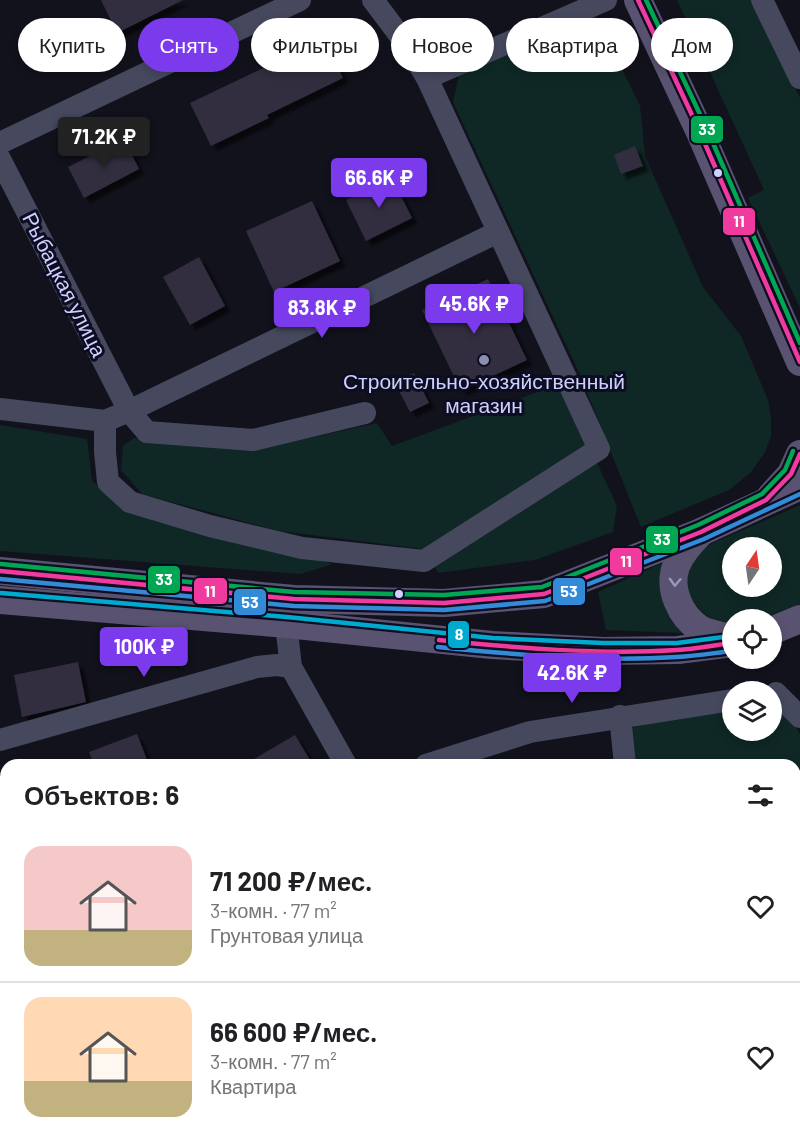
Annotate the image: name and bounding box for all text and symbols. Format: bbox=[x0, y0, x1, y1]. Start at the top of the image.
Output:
chip: Купить bbox=[18, 18, 126, 72]
chip: Снять bbox=[138, 18, 239, 72]
chip: Фильтры bbox=[251, 18, 379, 72]
chip: Новое bbox=[391, 18, 494, 72]
chip: Квартира bbox=[506, 18, 639, 72]
chip: Дом bbox=[651, 18, 733, 72]
line badge: 33 bbox=[690, 115, 724, 144]
pin: 71.2K ₽ bbox=[49, 117, 159, 168]
text: 33 bbox=[698, 119, 716, 138]
text: 71.2K ₽ bbox=[72, 124, 136, 148]
pin: 66.6K ₽ bbox=[324, 158, 434, 209]
text: 66.6K ₽ bbox=[345, 165, 413, 189]
unlabelled marker bbox=[712, 167, 724, 179]
line badge: 11 bbox=[722, 207, 756, 236]
street label: Рыбацкая улица bbox=[18, 208, 113, 361]
text: 11 bbox=[733, 211, 745, 230]
pin: 45.6K ₽ bbox=[419, 284, 529, 335]
pin: 83.8K ₽ bbox=[267, 288, 377, 339]
text: 45.6K ₽ bbox=[439, 291, 509, 315]
text: 83.8K ₽ bbox=[288, 295, 356, 319]
marker: Строительно-хозяйственный магазин bbox=[477, 353, 491, 367]
place label: Строительно-хозяйственный магазин bbox=[343, 368, 625, 417]
line badge: 33 bbox=[645, 525, 679, 554]
text: 33 bbox=[653, 529, 671, 548]
north arrow bbox=[722, 537, 782, 597]
map controls bbox=[722, 537, 782, 741]
line badge: 11 bbox=[609, 547, 643, 576]
text: 11 bbox=[620, 551, 632, 570]
line badge: 33 bbox=[147, 565, 181, 594]
text: 33 bbox=[155, 569, 173, 588]
line badge: 11 bbox=[193, 577, 228, 605]
line badge: 53 bbox=[552, 577, 586, 606]
one-way arrow bbox=[668, 577, 681, 586]
text: 11 bbox=[204, 581, 216, 600]
text: 53 bbox=[560, 581, 578, 600]
line badge: 53 bbox=[233, 588, 267, 616]
unlabelled marker bbox=[393, 588, 405, 600]
text: 53 bbox=[241, 592, 259, 611]
button: locate bbox=[722, 609, 782, 669]
line badge: 8 bbox=[447, 620, 470, 649]
text: 8 bbox=[455, 624, 464, 643]
pin: 100K ₽ bbox=[95, 627, 193, 678]
text: 100K ₽ bbox=[114, 634, 174, 658]
pin: 42.6K ₽ bbox=[517, 653, 627, 704]
text: 42.6K ₽ bbox=[537, 660, 607, 684]
button: layers bbox=[722, 681, 782, 741]
text: Объектов: 6 bbox=[24, 779, 179, 810]
icon: filters bbox=[744, 779, 777, 812]
text: 71 200 ₽/мес. bbox=[210, 865, 372, 896]
icon: home bbox=[72, 870, 144, 942]
icon: heart bbox=[744, 890, 777, 923]
text: 3-комн. · 77 m² bbox=[210, 898, 337, 922]
text: Грунтовая улица bbox=[210, 923, 363, 947]
text: 66 600 ₽/мес. bbox=[210, 1016, 377, 1047]
icon: home bbox=[72, 1021, 144, 1093]
icon: heart bbox=[744, 1041, 777, 1074]
text: 3-комн. · 77 m² bbox=[210, 1049, 337, 1073]
text: Квартира bbox=[210, 1074, 296, 1098]

